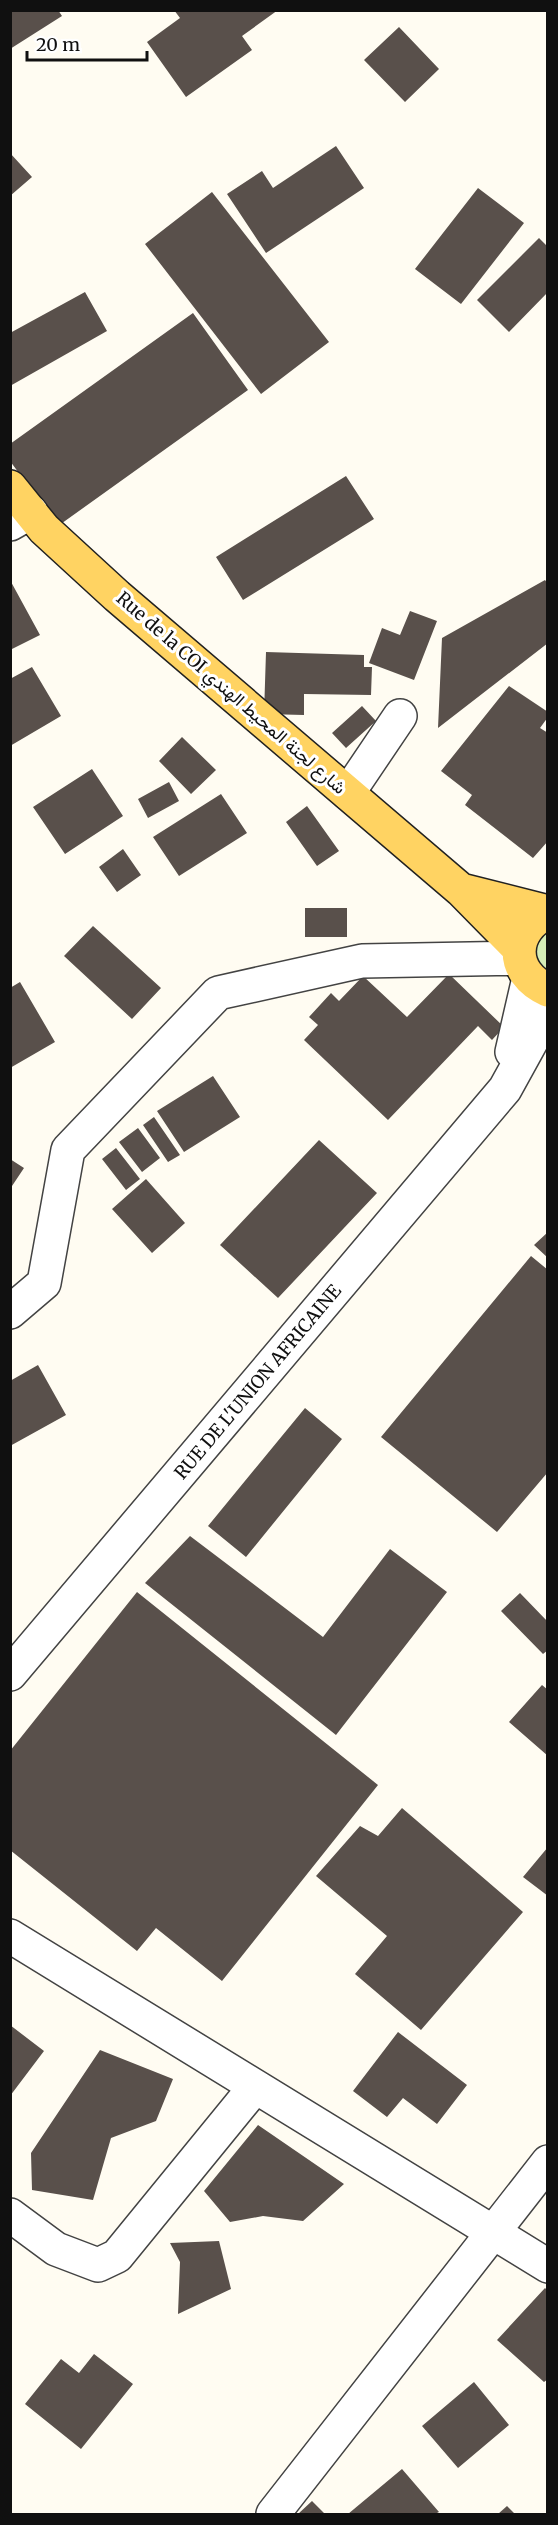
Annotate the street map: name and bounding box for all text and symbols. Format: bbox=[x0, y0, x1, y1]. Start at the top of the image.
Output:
scale bar bbox=[27, 24, 147, 62]
text: 20 m bbox=[36, 33, 80, 56]
street label: Rue de la COI شارع لجنة المحيط الهندي bbox=[109, 586, 351, 802]
street label: RUE DE L'UNION AFRICAINE bbox=[169, 1279, 346, 1484]

